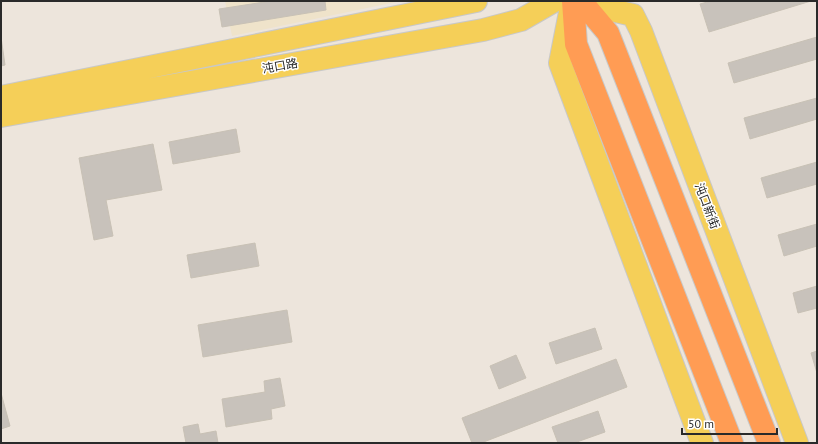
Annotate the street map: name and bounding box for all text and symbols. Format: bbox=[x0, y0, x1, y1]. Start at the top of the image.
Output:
street label: 沌口路 bbox=[261, 55, 299, 76]
street label: 沌口新街 bbox=[692, 181, 723, 231]
scale bar bbox=[682, 410, 777, 436]
text: 50 m bbox=[688, 416, 714, 431]

